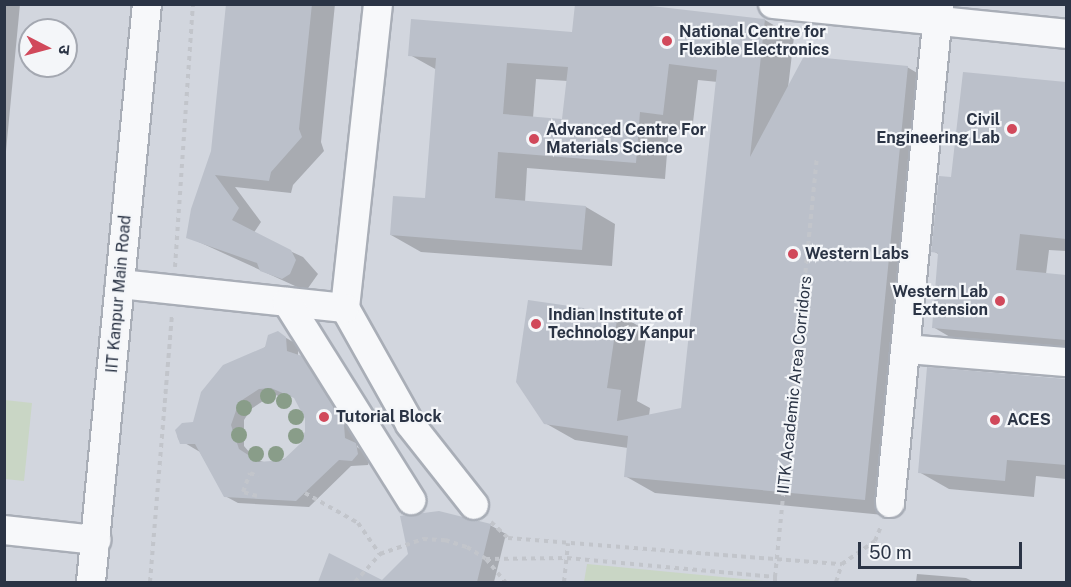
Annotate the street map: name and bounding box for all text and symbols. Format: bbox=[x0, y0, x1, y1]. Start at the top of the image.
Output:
north arrow bbox=[18, 18, 78, 78]
place label: National Centre for Flexible Electronics bbox=[679, 22, 829, 60]
marker: National Centre for Flexible Electronics bbox=[660, 34, 674, 48]
text: उ bbox=[54, 44, 74, 55]
place label: Civil Engineering Lab bbox=[876, 110, 1000, 148]
place label: Advanced Centre For Materials Science bbox=[546, 120, 706, 158]
marker: Civil Engineering Lab bbox=[1005, 122, 1019, 136]
marker: Advanced Centre For Materials Science bbox=[527, 132, 541, 146]
street label: IIT Kanpur Main Road bbox=[103, 214, 135, 374]
place label: Western Labs bbox=[805, 244, 909, 264]
marker: Western Labs bbox=[786, 247, 800, 261]
street label: IITK Academic Area Corridors bbox=[774, 275, 816, 495]
place label: Western Lab Extension bbox=[893, 282, 988, 320]
marker: Western Lab Extension bbox=[993, 294, 1007, 308]
place label: Indian Institute of Technology Kanpur bbox=[548, 305, 695, 343]
marker: Indian Institute of Technology Kanpur bbox=[529, 317, 543, 331]
place label: Tutorial Block bbox=[336, 407, 442, 427]
marker: Tutorial Block bbox=[317, 410, 331, 424]
place label: ACES bbox=[1007, 410, 1051, 430]
marker: ACES bbox=[988, 413, 1002, 427]
scale bar bbox=[861, 530, 1024, 568]
text: 50 m bbox=[869, 542, 912, 563]

